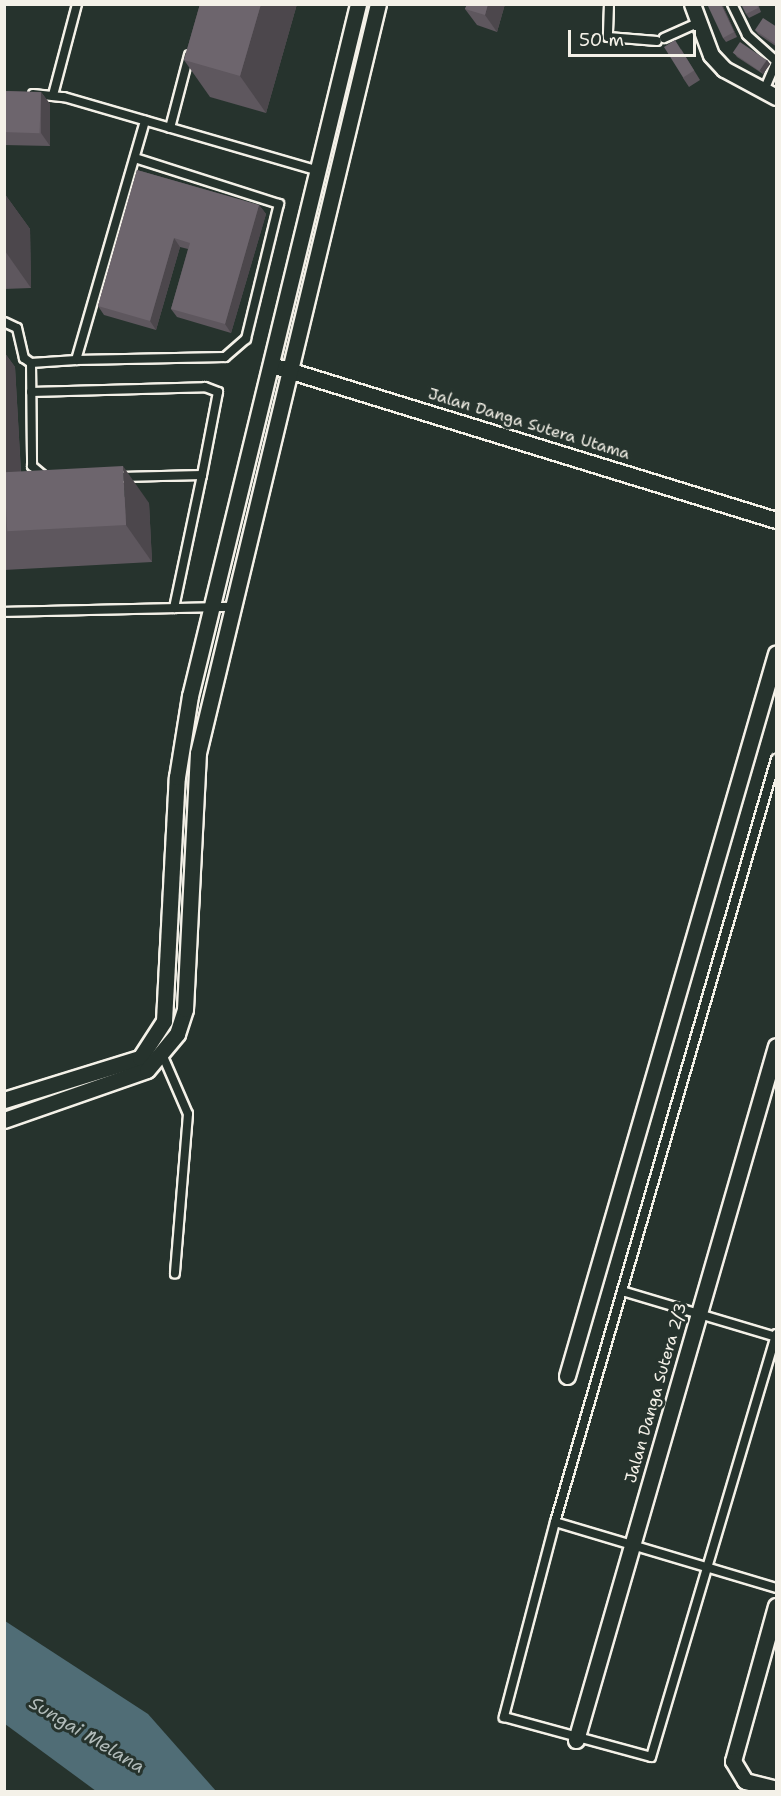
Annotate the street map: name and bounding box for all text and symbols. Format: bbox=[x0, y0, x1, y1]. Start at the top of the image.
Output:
scale bar bbox=[571, 18, 698, 56]
text: 50 m bbox=[579, 28, 624, 52]
street label: Jalan Danga Sutera Utama bbox=[426, 384, 632, 464]
street label: Jalan Danga Sutera 2/3 bbox=[621, 1301, 691, 1485]
water label: Sungai Melana bbox=[25, 1692, 149, 1778]

